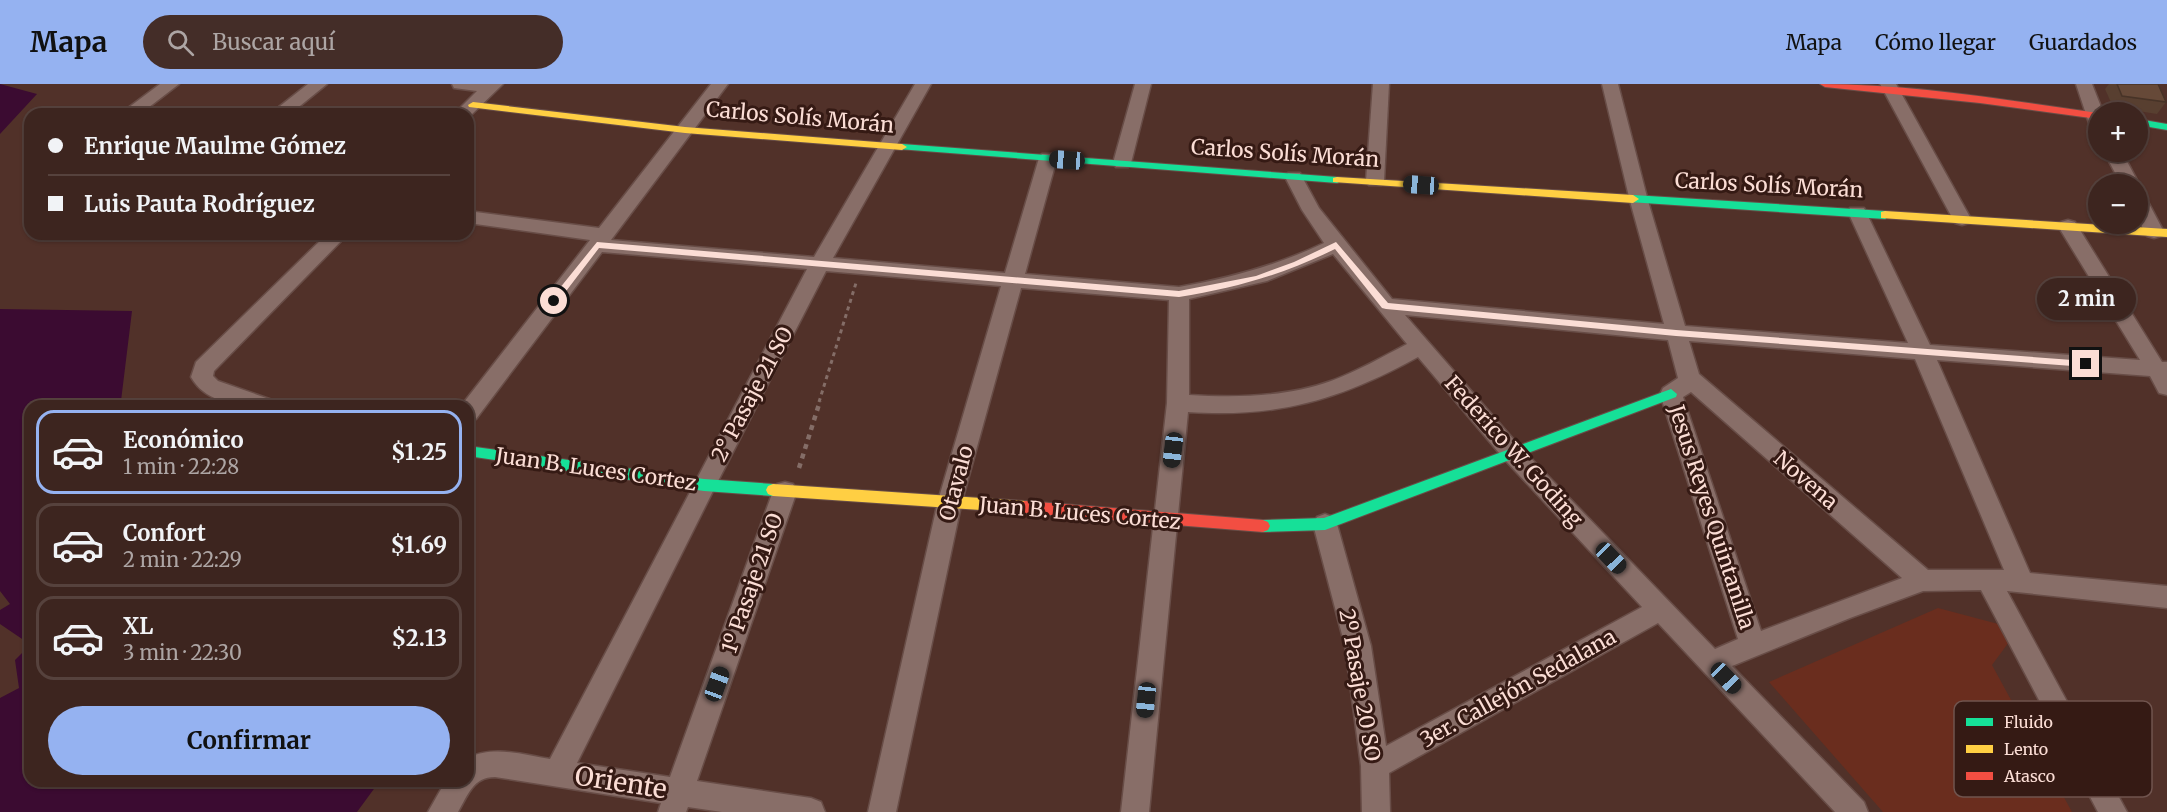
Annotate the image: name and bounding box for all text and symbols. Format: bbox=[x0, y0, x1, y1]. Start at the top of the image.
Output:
search box bbox=[143, 15, 563, 69]
text: Mapa bbox=[30, 24, 107, 60]
icon: search bbox=[164, 26, 197, 59]
text: Buscar aquí bbox=[212, 28, 335, 56]
text: Mapa bbox=[1786, 29, 1842, 56]
text: Cómo llegar bbox=[1875, 29, 1996, 56]
text: Guardados bbox=[2029, 29, 2137, 56]
street label: Carlos Solís Morán bbox=[705, 95, 895, 139]
map controls bbox=[2088, 102, 2148, 234]
button: + bbox=[2088, 102, 2148, 162]
text: Enrique Maulme Gómez bbox=[84, 132, 346, 160]
street label: Carlos Solís Morán bbox=[1190, 133, 1380, 173]
car bbox=[1048, 150, 1086, 170]
street label: Carlos Solís Morán bbox=[1674, 167, 1864, 203]
button: − bbox=[2088, 174, 2148, 234]
car bbox=[1402, 175, 1440, 195]
text: Luis Pauta Rodríguez bbox=[84, 190, 315, 218]
callout: 2 min bbox=[2036, 277, 2136, 319]
text: 2 min bbox=[2058, 286, 2115, 311]
route start bbox=[540, 287, 567, 314]
street label: 2° Pasaje 21 SO bbox=[705, 322, 799, 466]
route end bbox=[2072, 350, 2099, 377]
street label: Federico W. Goding bbox=[1439, 370, 1589, 532]
street label: Jesus Reyes Quintanilla bbox=[1663, 400, 1761, 633]
icon: car bbox=[51, 425, 105, 479]
text: Económico bbox=[123, 426, 244, 454]
car bbox=[1162, 431, 1184, 469]
text: $1.25 bbox=[391, 438, 447, 466]
street label: Juan B. Luces Cortez bbox=[493, 441, 698, 496]
street label: Otavalo bbox=[933, 442, 979, 524]
street label: Novena bbox=[1768, 445, 1844, 515]
text: 1 min · 22:28 bbox=[123, 454, 239, 479]
street label: Juan B. Luces Cortez bbox=[977, 491, 1182, 535]
street label: 1º Pasaje 21 SO bbox=[715, 510, 789, 656]
icon: car bbox=[51, 518, 105, 572]
text: Confort bbox=[123, 519, 206, 547]
text: $1.69 bbox=[390, 531, 447, 559]
car bbox=[1592, 539, 1630, 577]
text: 2 min · 22:29 bbox=[123, 547, 242, 572]
street label: 2º Pasaje 20 SO bbox=[1333, 607, 1387, 763]
icon: car bbox=[51, 611, 105, 665]
text: XL bbox=[123, 612, 153, 640]
street label: 3er. Callejón Sedalana bbox=[1415, 623, 1621, 753]
text: $2.13 bbox=[392, 624, 447, 652]
text: 3 min · 22:30 bbox=[123, 640, 242, 665]
car bbox=[1707, 659, 1745, 697]
car bbox=[702, 664, 732, 704]
car bbox=[1135, 681, 1157, 719]
legend bbox=[1954, 701, 2152, 797]
button: Confirmar bbox=[48, 706, 450, 775]
text: Fluido bbox=[2004, 712, 2053, 732]
text: Lento bbox=[2004, 739, 2048, 759]
street label: Oriente bbox=[573, 758, 669, 806]
text: Atasco bbox=[2003, 766, 2055, 786]

